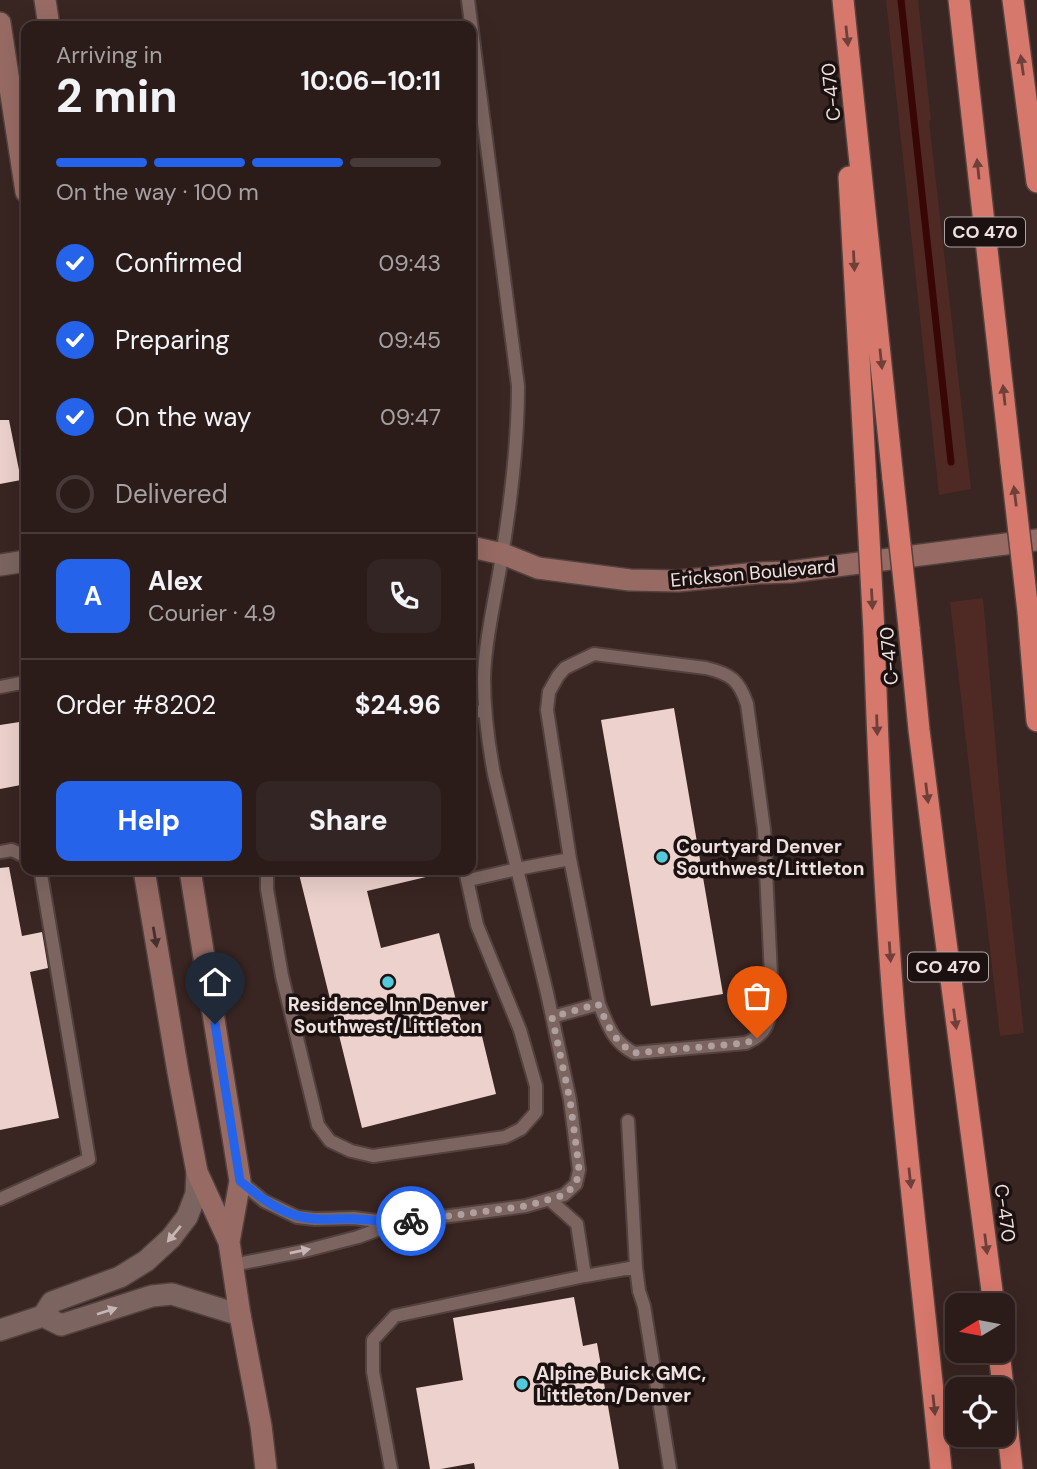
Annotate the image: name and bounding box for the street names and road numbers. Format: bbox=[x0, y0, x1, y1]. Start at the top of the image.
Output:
street label: C-470 bbox=[816, 62, 846, 122]
road number: CO 470 bbox=[945, 218, 1025, 246]
street label: Erickson Boulevard bbox=[669, 553, 837, 593]
street label: C-470 bbox=[874, 626, 904, 686]
road number: CO 470 bbox=[908, 952, 988, 982]
street label: C-470 bbox=[989, 1182, 1021, 1244]

